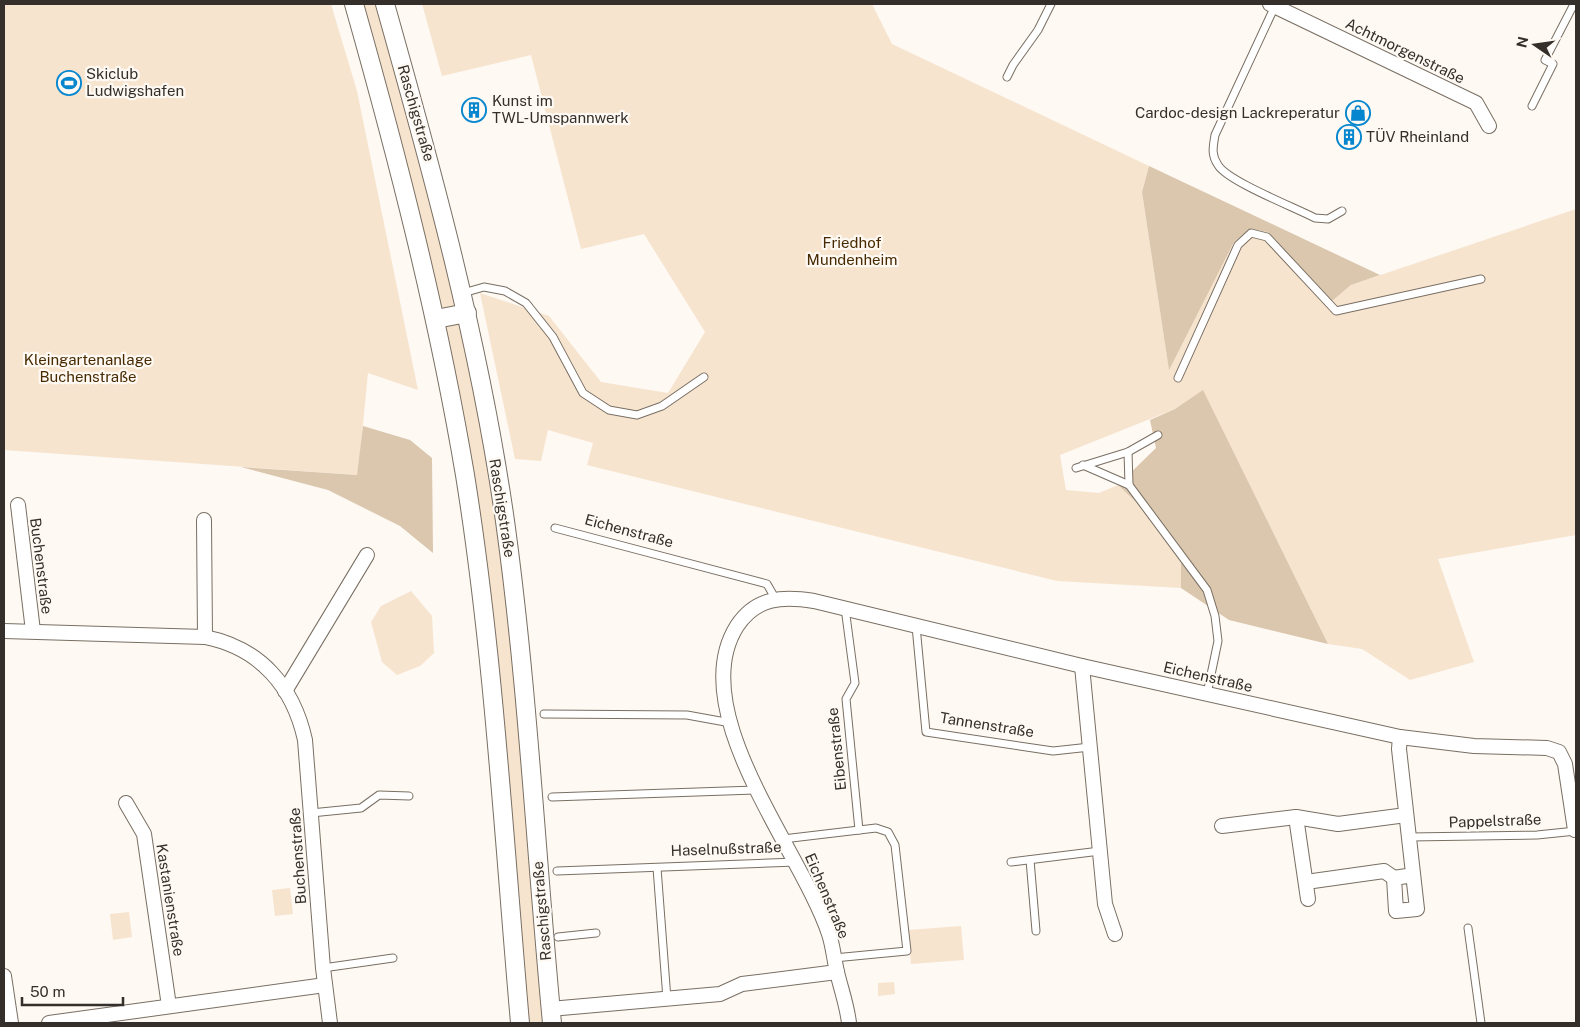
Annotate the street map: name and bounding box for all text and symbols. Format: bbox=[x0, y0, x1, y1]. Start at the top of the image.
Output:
street label: Achtmorgenstraße bbox=[1343, 14, 1468, 87]
north arrow bbox=[1510, 20, 1560, 70]
text: N bbox=[1513, 35, 1531, 49]
street label: Raschigstraße bbox=[395, 63, 438, 163]
place label: Skiclub Ludwigshafen bbox=[86, 65, 184, 99]
sports icon: Skiclub Ludwigshafen bbox=[56, 70, 82, 96]
place label: Kunst im TWL-Umspannwerk bbox=[492, 92, 629, 126]
building icon: Kunst im TWL-Umspannwerk bbox=[461, 97, 487, 123]
shop icon: Cardoc-design Lackreperatur bbox=[1345, 100, 1371, 126]
place label: Cardoc-design Lackreperatur bbox=[1135, 104, 1340, 121]
building icon: TÜV Rheinland bbox=[1336, 124, 1362, 150]
place label: TÜV Rheinland bbox=[1366, 127, 1469, 145]
park label: Friedhof Mundenheim bbox=[807, 234, 897, 268]
park label: Kleingartenanlage Buchenstraße bbox=[24, 351, 152, 385]
street label: Raschigstraße bbox=[486, 457, 519, 559]
street label: Eichenstraße bbox=[583, 511, 675, 551]
street label: Buchenstraße bbox=[27, 517, 56, 615]
street label: Eichenstraße bbox=[1162, 658, 1254, 695]
street label: Eibenstraße bbox=[824, 707, 849, 791]
street label: Tannenstraße bbox=[939, 709, 1035, 740]
street label: Buchenstraße bbox=[286, 807, 309, 905]
street label: Pappelstraße bbox=[1448, 810, 1542, 831]
street label: Haselnußstraße bbox=[670, 838, 782, 859]
street label: Kastanienstraße bbox=[153, 842, 188, 957]
street label: Eichenstraße bbox=[802, 851, 853, 941]
street label: Raschigstraße bbox=[529, 861, 554, 961]
scale bar bbox=[22, 974, 124, 1006]
text: 50 m bbox=[30, 983, 65, 1000]

